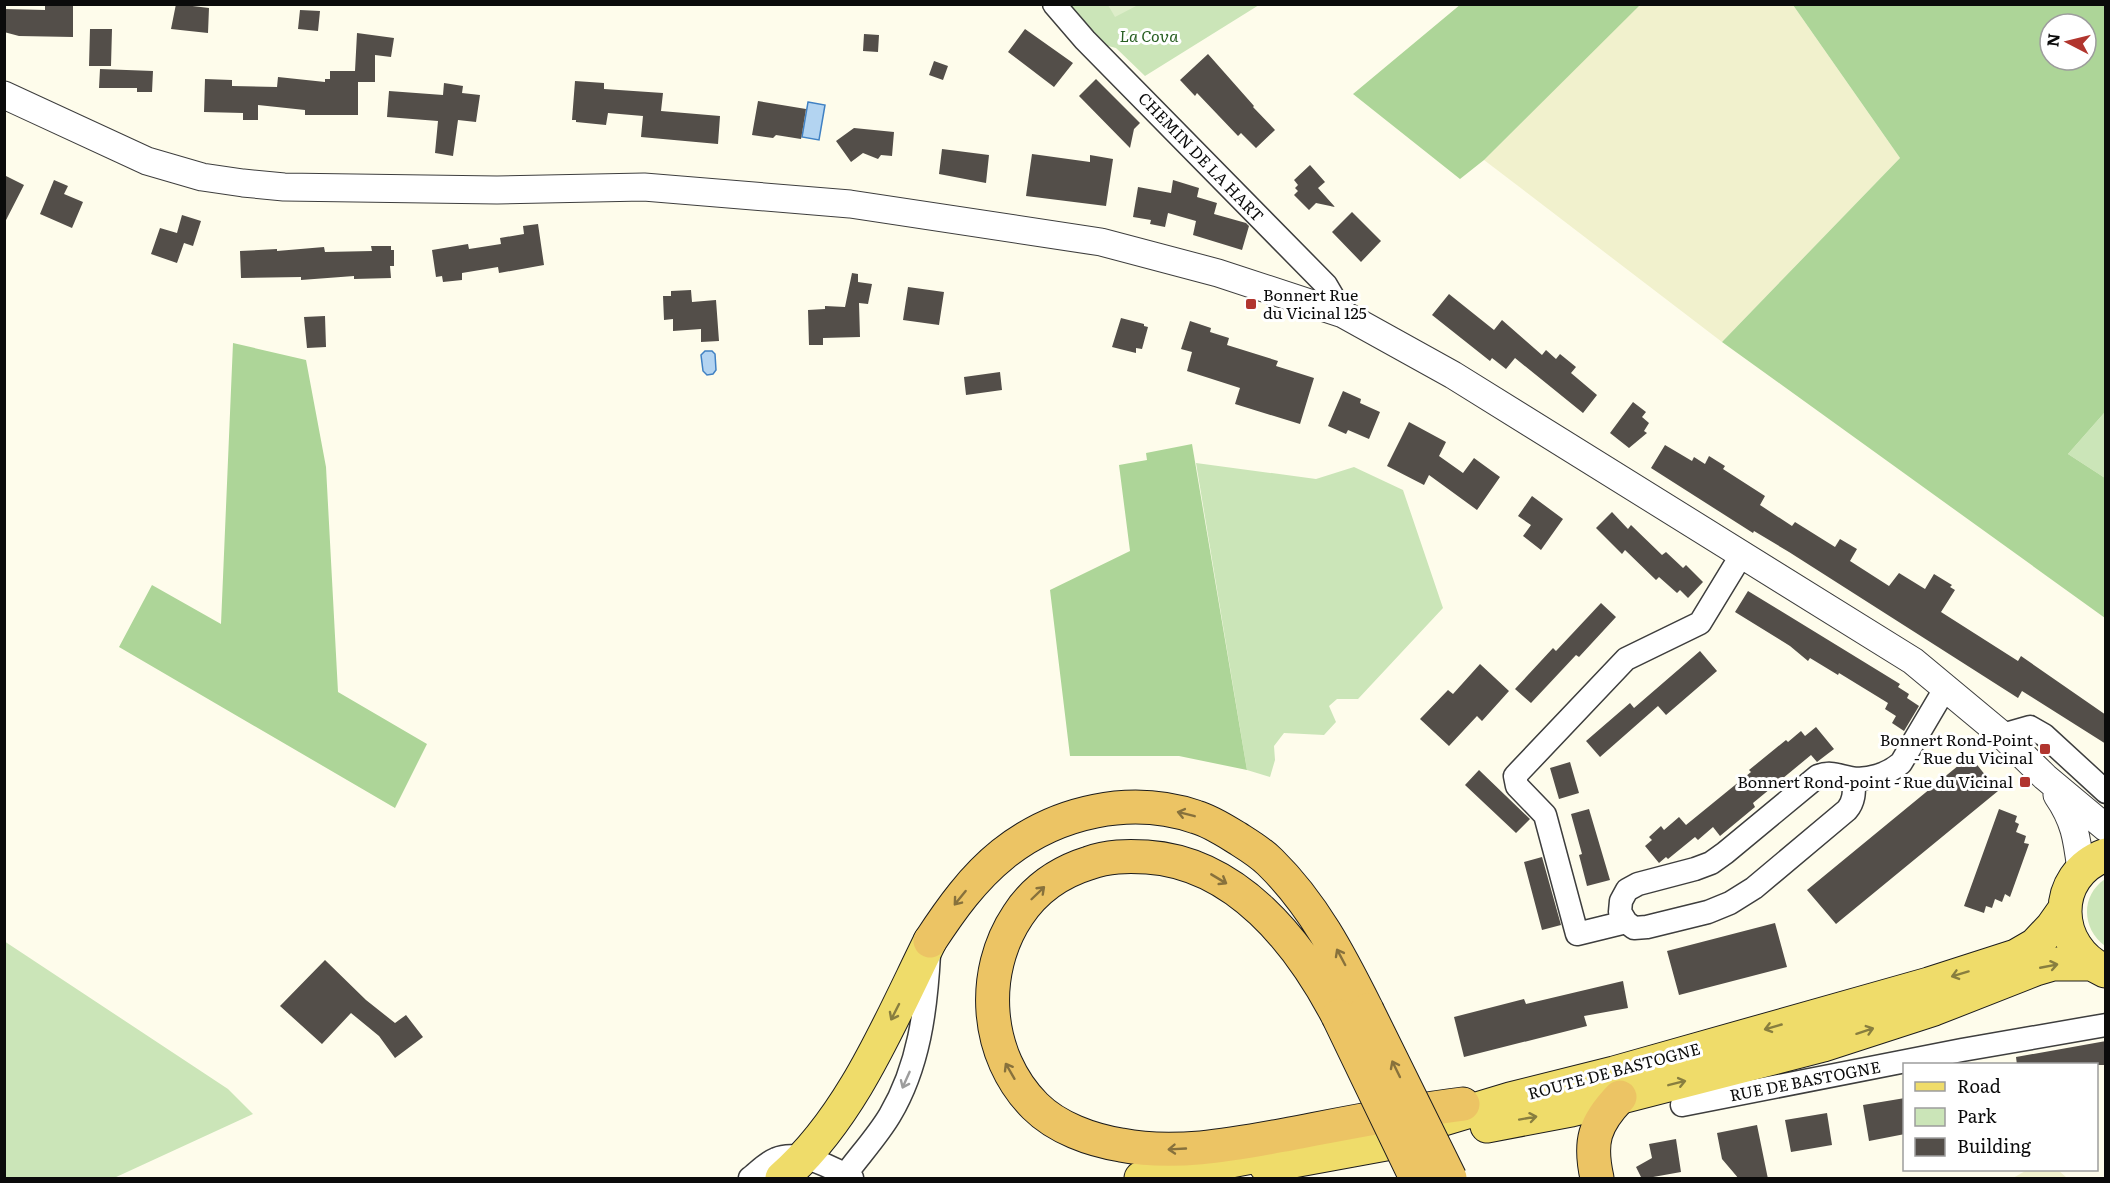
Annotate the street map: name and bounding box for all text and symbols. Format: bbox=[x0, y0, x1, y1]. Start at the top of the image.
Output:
north arrow bbox=[2038, 12, 2098, 72]
park label: La Cova bbox=[1120, 23, 1179, 47]
text: N bbox=[2039, 32, 2065, 48]
street label: CHEMIN DE LA HART bbox=[1133, 86, 1270, 227]
place label: Bonnert Rue du Vicinal 125 bbox=[1263, 282, 1367, 324]
marker: Bonnert Rue du Vicinal 125 bbox=[1244, 297, 1258, 311]
place label: Bonnert Rond-Point - Rue du Vicinal bbox=[1880, 727, 2034, 769]
marker: Bonnert Rond-Point - Rue du Vicinal bbox=[2038, 742, 2052, 756]
place label: Bonnert Rond-point - Rue du Vicinal bbox=[1737, 769, 2013, 793]
marker: Bonnert Rond-point - Rue du Vicinal bbox=[2018, 775, 2032, 789]
one-way arrow bbox=[1177, 808, 1196, 820]
one-way arrow bbox=[1210, 873, 1227, 885]
one-way arrow bbox=[1030, 886, 1045, 900]
one-way arrow bbox=[953, 890, 967, 905]
one-way arrow bbox=[1335, 949, 1347, 966]
one-way arrow bbox=[2038, 960, 2058, 971]
one-way arrow bbox=[1951, 969, 1970, 980]
one-way arrow bbox=[888, 1002, 900, 1020]
one-way arrow bbox=[1764, 1022, 1783, 1033]
one-way arrow bbox=[1855, 1025, 1874, 1036]
street label: ROUTE DE BASTOGNE bbox=[1525, 1035, 1703, 1105]
street label: RUE DE BASTOGNE bbox=[1727, 1054, 1882, 1106]
one-way arrow bbox=[1390, 1061, 1402, 1079]
one-way arrow bbox=[1004, 1063, 1016, 1080]
legend bbox=[1903, 1063, 2098, 1171]
one-way arrow bbox=[899, 1071, 910, 1089]
text: Road bbox=[1957, 1072, 2001, 1099]
one-way arrow bbox=[1667, 1076, 1686, 1088]
text: Park bbox=[1957, 1102, 1998, 1129]
one-way arrow bbox=[1517, 1112, 1537, 1123]
text: Building bbox=[1957, 1132, 2032, 1159]
one-way arrow bbox=[1168, 1143, 1188, 1154]

